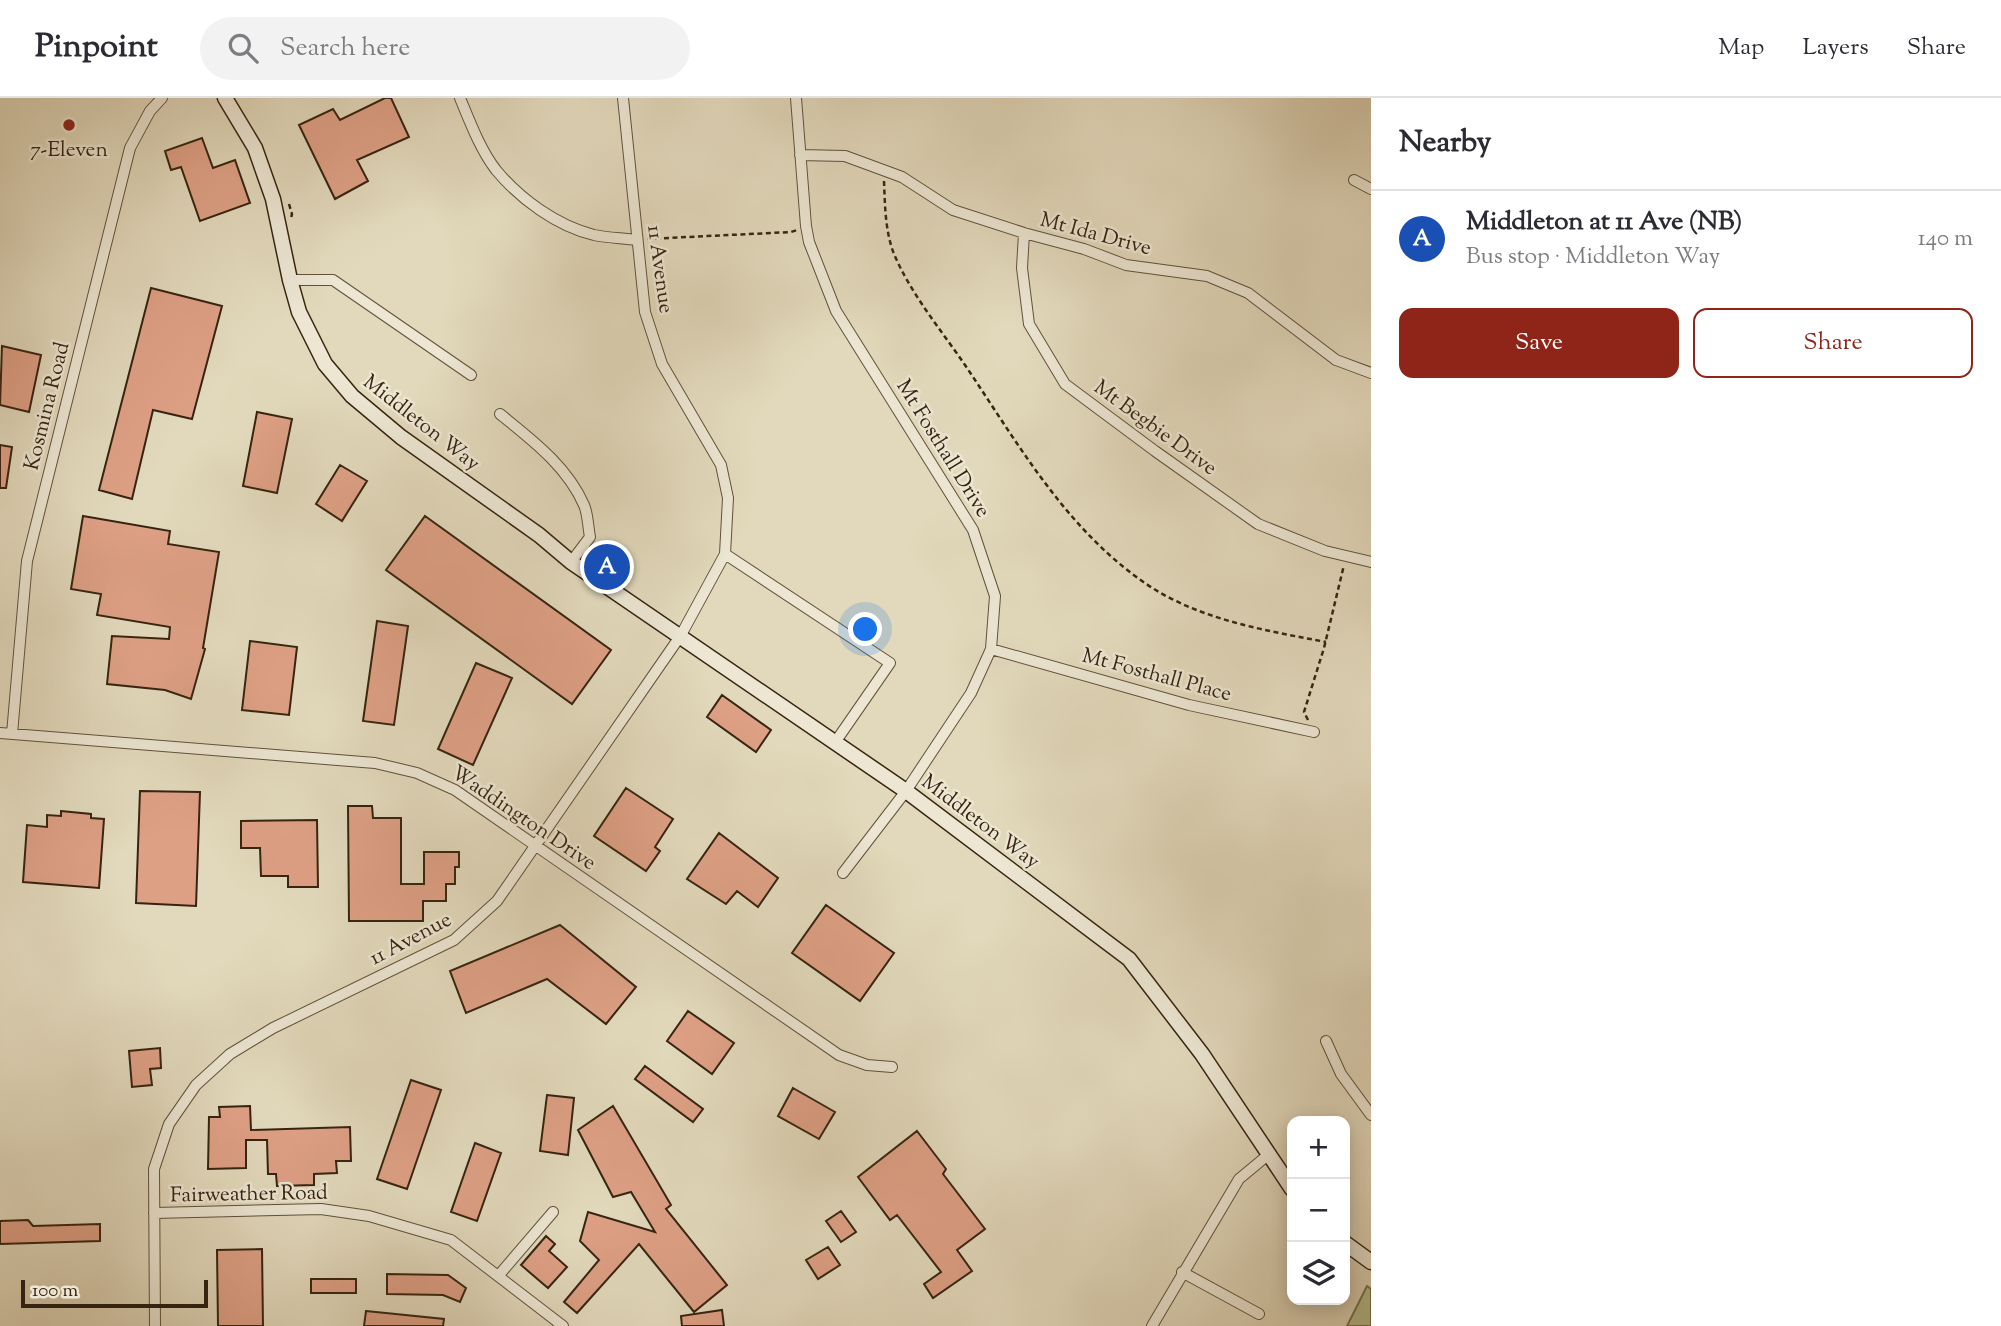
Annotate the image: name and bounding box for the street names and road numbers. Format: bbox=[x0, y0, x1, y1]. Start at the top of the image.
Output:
street label: Mt Ida Drive bbox=[1036, 206, 1155, 264]
street label: 11 Avenue bbox=[638, 223, 680, 315]
street label: Kosmina Road bbox=[18, 339, 78, 474]
street label: Middleton Way bbox=[356, 368, 486, 479]
street label: Mt Fosthall Drive bbox=[888, 374, 997, 524]
street label: Mt Begbie Drive bbox=[1087, 374, 1223, 484]
street label: Mt Fosthall Place bbox=[1078, 642, 1235, 710]
street label: Waddington Drive bbox=[444, 759, 602, 878]
street label: Middleton Way bbox=[914, 768, 1046, 877]
street label: 11 Avenue bbox=[365, 906, 457, 974]
street label: Fairweather Road bbox=[170, 1179, 328, 1211]

